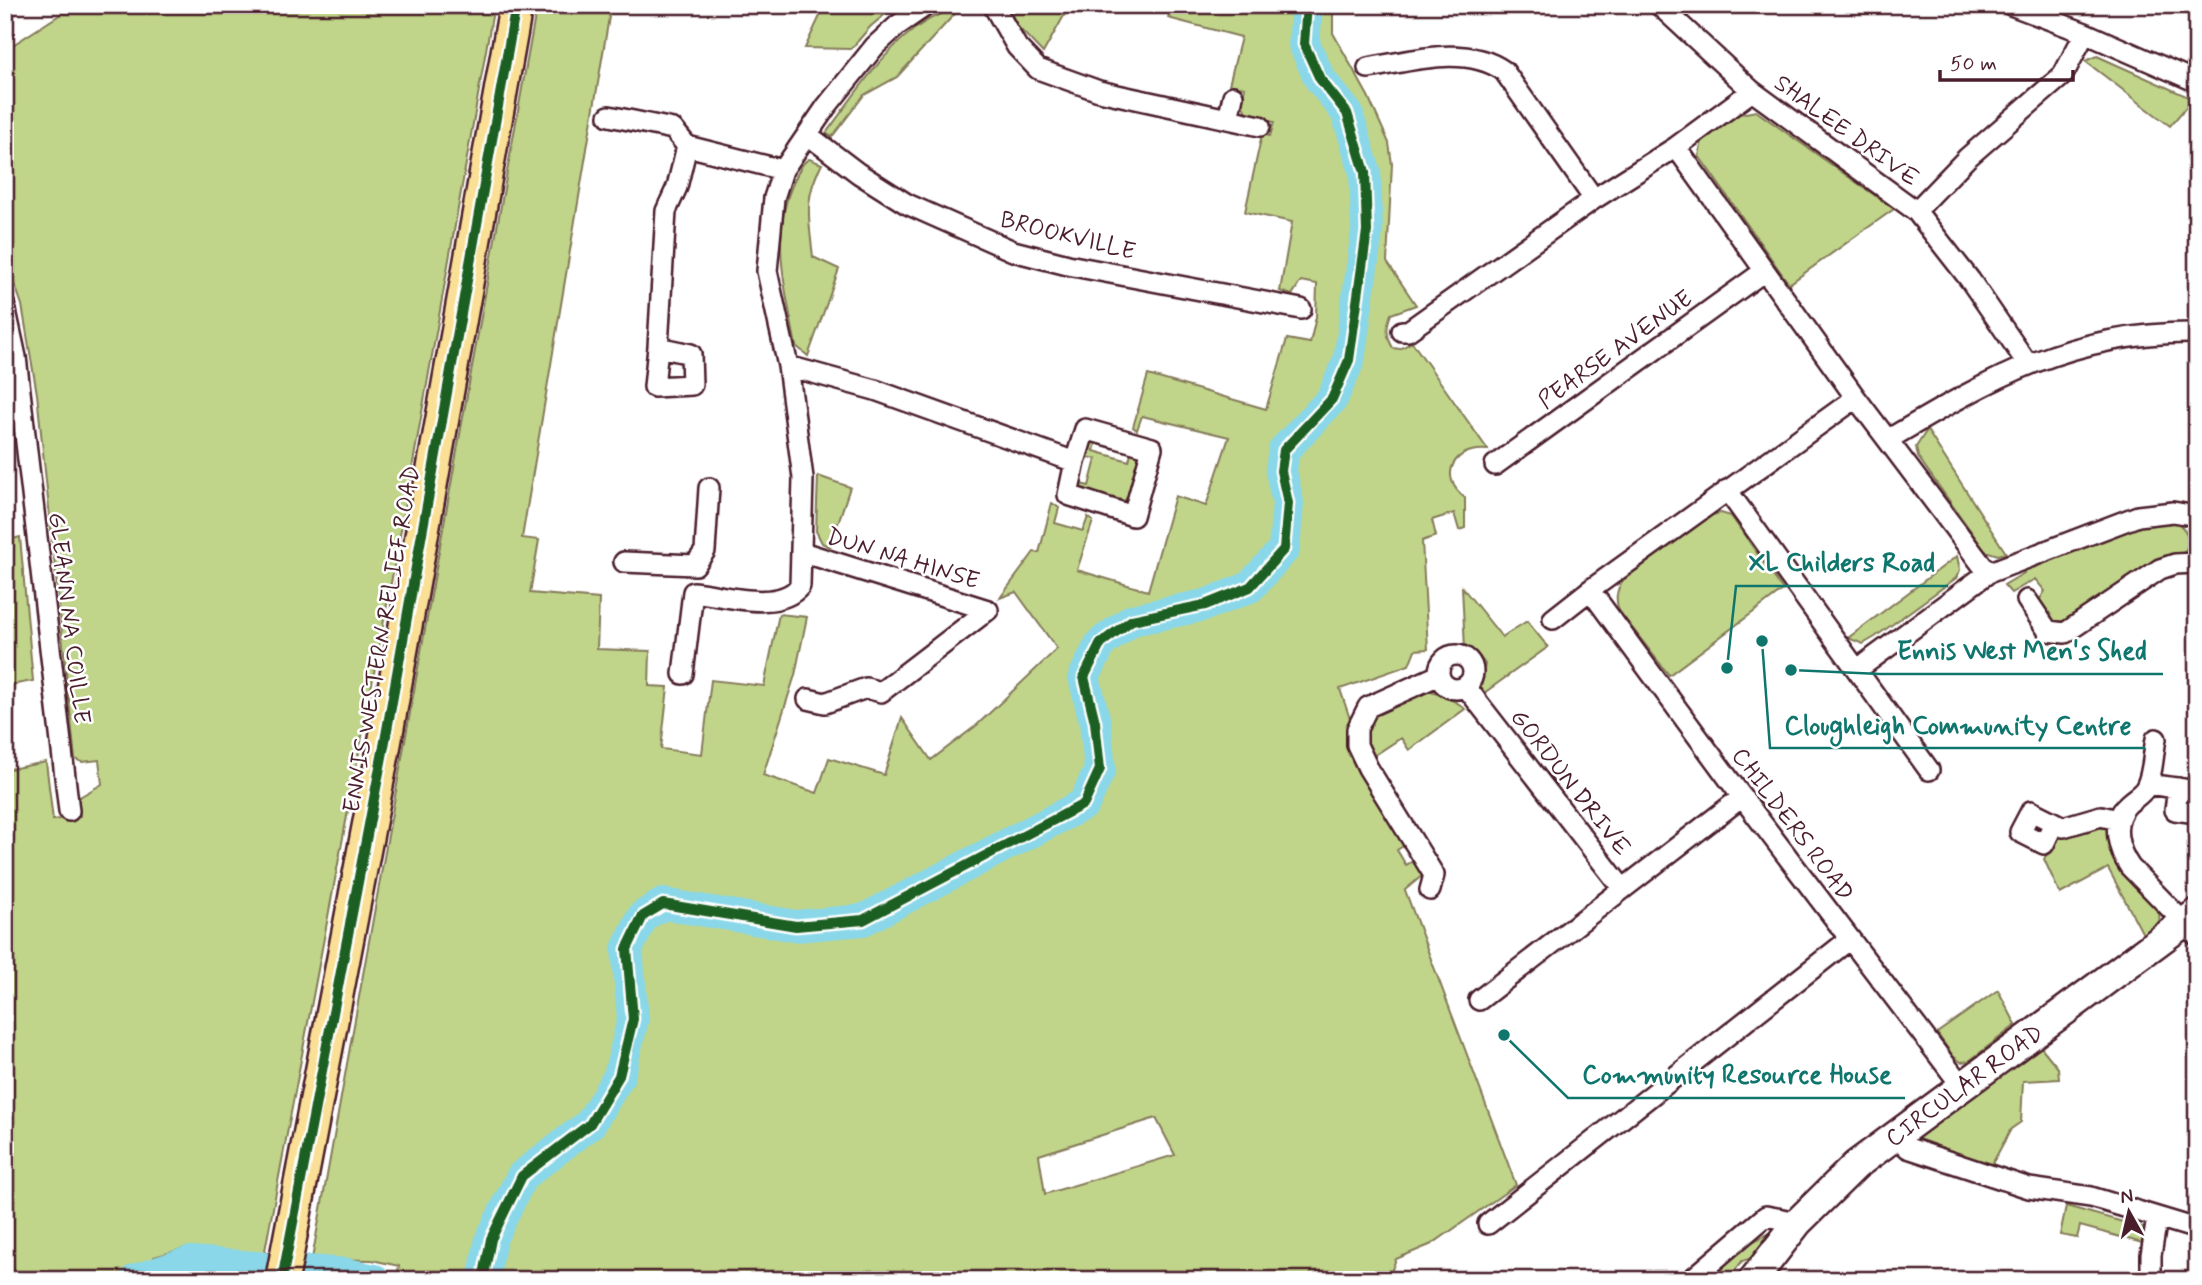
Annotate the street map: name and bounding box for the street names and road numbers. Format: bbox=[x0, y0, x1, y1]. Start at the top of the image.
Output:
street label: SHALEE DRIVE bbox=[1767, 68, 1925, 194]
street label: BROOKVILLE bbox=[997, 205, 1138, 268]
street label: PEARSE AVENUE bbox=[1532, 284, 1699, 417]
street label: ENNIS WESTERN RELIEF ROAD bbox=[337, 463, 428, 815]
street label: GLEANN NA COILLE bbox=[40, 511, 97, 726]
street label: DUN NA HINSE bbox=[822, 521, 983, 597]
street label: GORDUN DRIVE bbox=[1503, 703, 1637, 863]
street label: CHILDERS ROAD bbox=[1724, 742, 1860, 908]
street label: CIRCULAR ROAD bbox=[1880, 1018, 2050, 1155]

